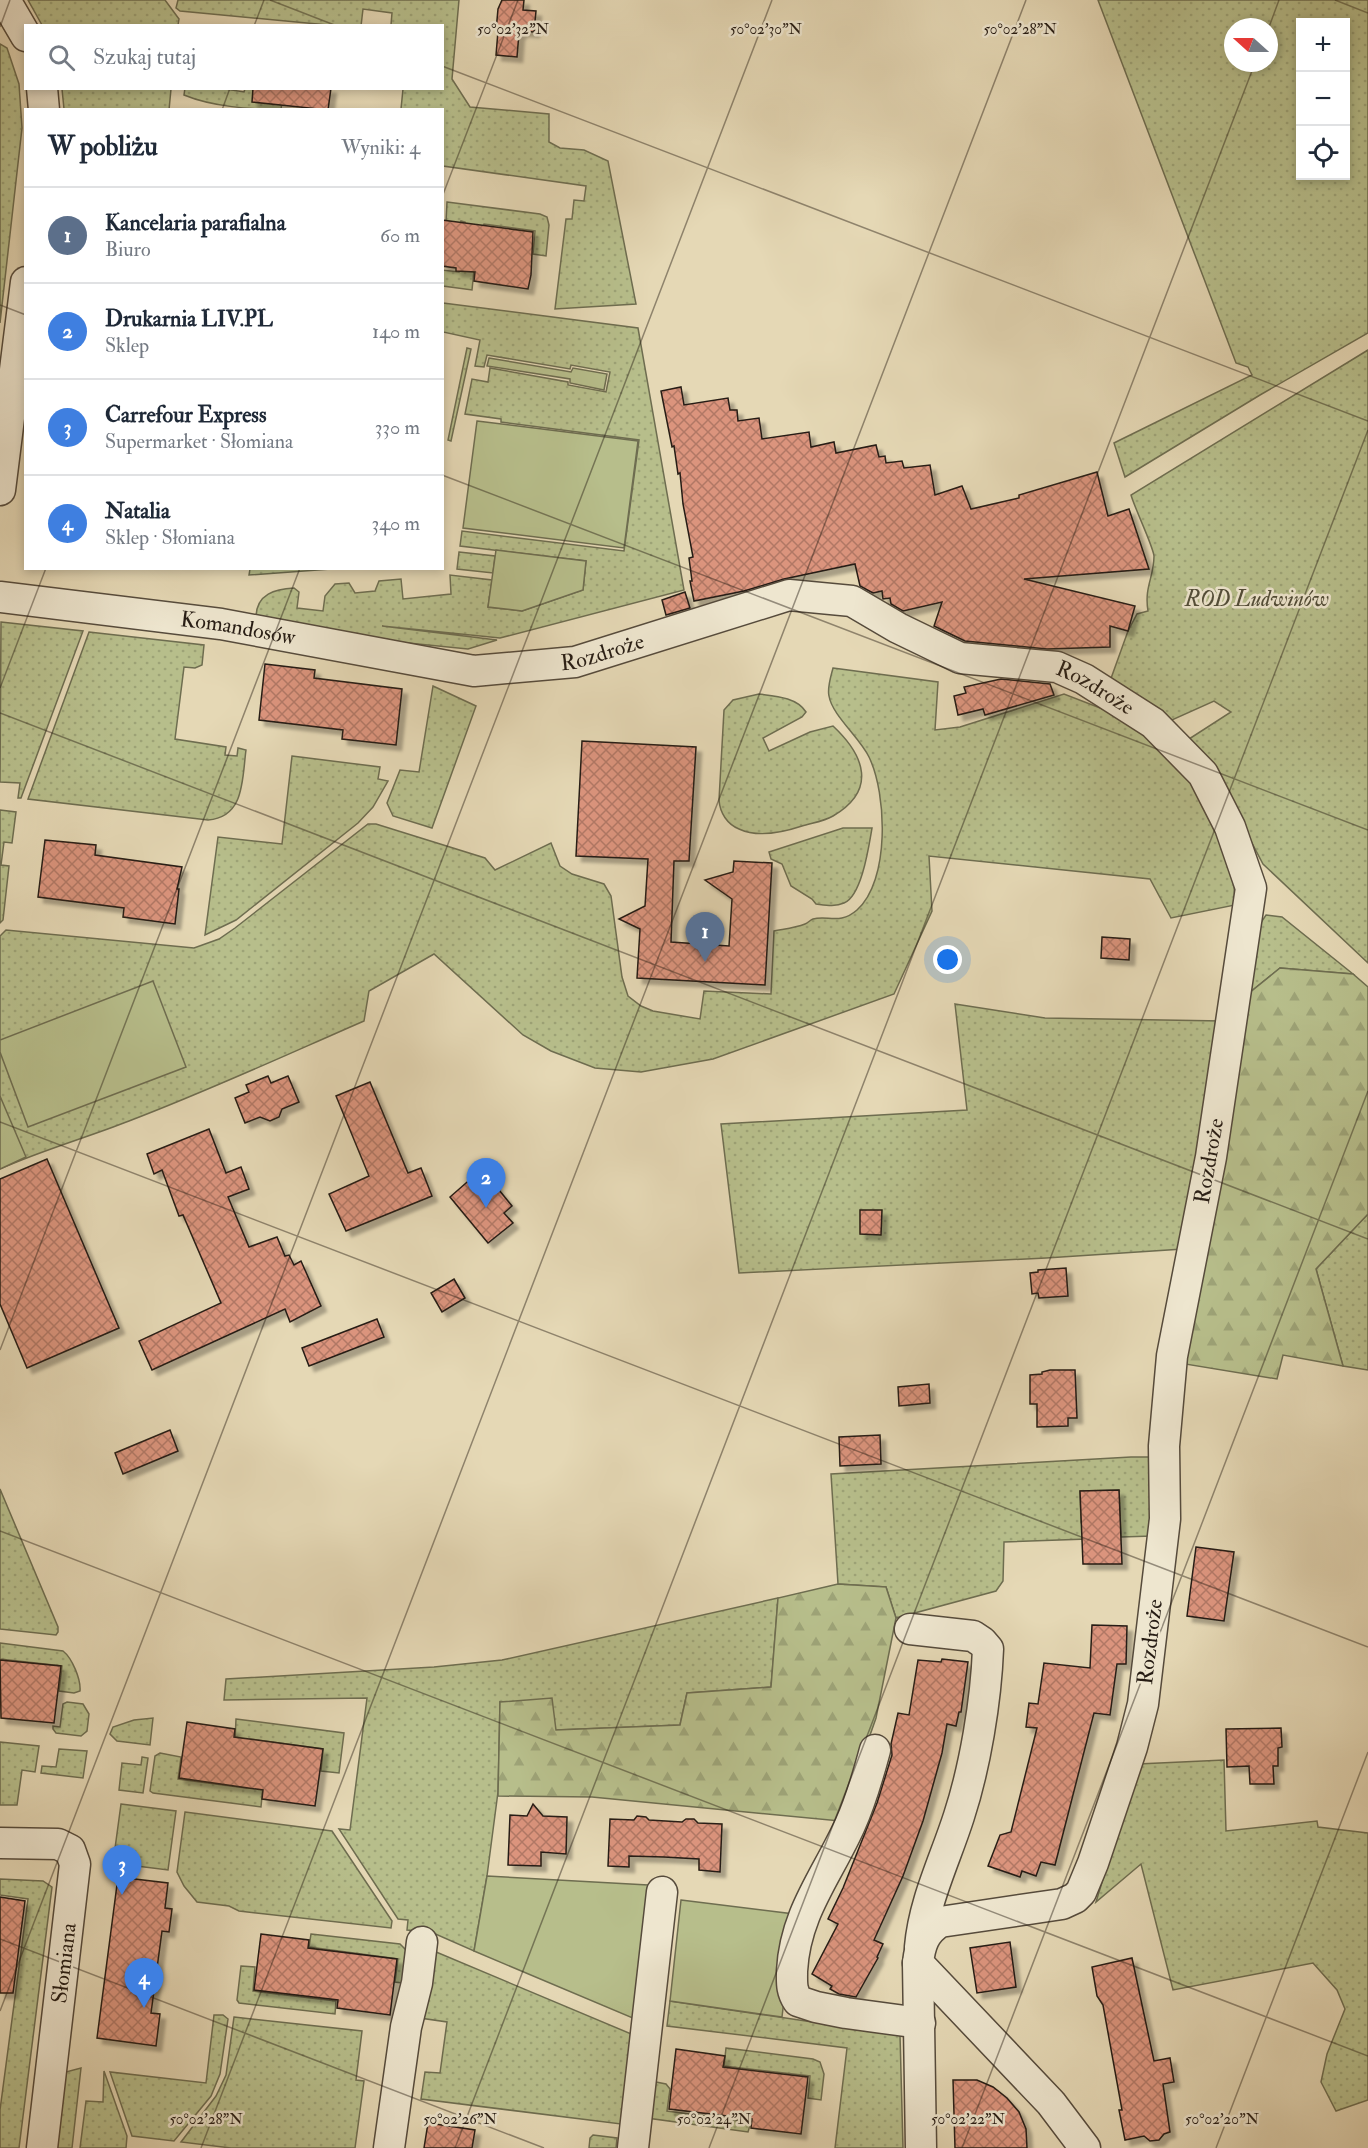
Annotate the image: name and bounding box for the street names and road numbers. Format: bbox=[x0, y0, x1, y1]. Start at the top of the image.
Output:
street label: Komandosów bbox=[179, 605, 298, 652]
street label: Rozdroże bbox=[559, 627, 648, 677]
street label: Rozdroże bbox=[1052, 654, 1140, 721]
street label: Rozdroże bbox=[1188, 1116, 1230, 1206]
street label: Rozdroże bbox=[1131, 1598, 1169, 1686]
street label: Słomiana bbox=[45, 1920, 83, 2005]

